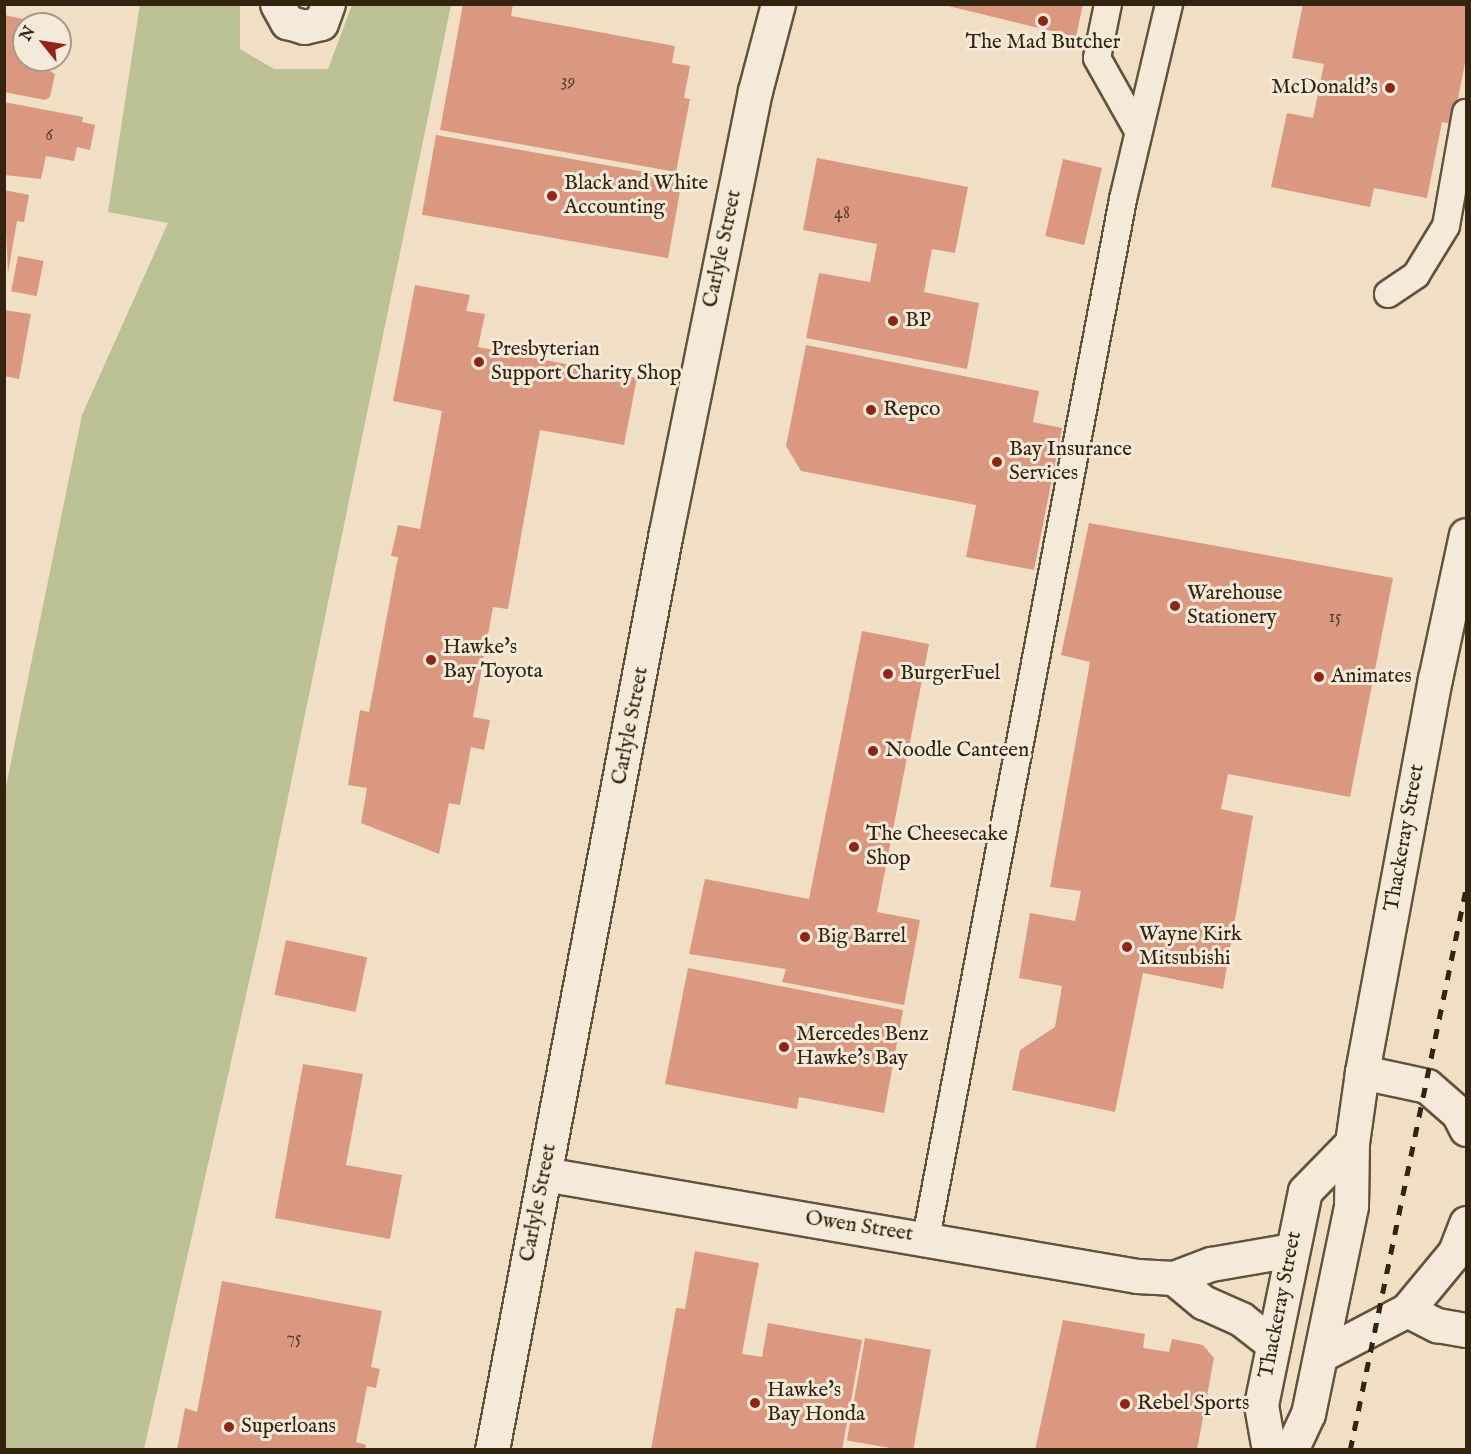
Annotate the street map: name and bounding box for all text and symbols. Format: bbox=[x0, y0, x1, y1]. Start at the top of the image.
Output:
north arrow bbox=[12, 12, 72, 72]
marker: The Mad Butcher bbox=[1036, 14, 1050, 28]
text: N bbox=[16, 23, 40, 45]
place label: The Mad Butcher bbox=[966, 30, 1120, 56]
house number: 39 bbox=[561, 71, 575, 93]
place label: McDonald's bbox=[1271, 75, 1378, 101]
marker: McDonald's bbox=[1383, 81, 1397, 95]
house number: 6 bbox=[45, 125, 53, 147]
place label: Black and White Accounting bbox=[564, 171, 708, 221]
street label: Carlyle Street bbox=[698, 188, 748, 310]
marker: Black and White Accounting bbox=[545, 189, 559, 203]
house number: 48 bbox=[834, 203, 850, 225]
place label: BP bbox=[905, 308, 931, 334]
marker: BP bbox=[886, 314, 900, 328]
place label: Presbyterian Support Charity Shop bbox=[491, 337, 681, 387]
marker: Presbyterian Support Charity Shop bbox=[472, 355, 486, 369]
place label: Repco bbox=[883, 397, 940, 423]
marker: Repco bbox=[864, 403, 878, 417]
place label: Bay Insurance Services bbox=[1009, 437, 1132, 487]
marker: Bay Insurance Services bbox=[990, 455, 1004, 469]
place label: Warehouse Stationery bbox=[1187, 581, 1282, 631]
marker: Warehouse Stationery bbox=[1168, 599, 1182, 613]
house number: 15 bbox=[1328, 607, 1342, 629]
place label: Hawke's Bay Toyota bbox=[443, 635, 543, 685]
marker: Hawke's Bay Toyota bbox=[424, 653, 438, 667]
place label: BurgerFuel bbox=[900, 661, 1000, 687]
place label: Animates bbox=[1331, 664, 1412, 690]
street label: Carlyle Street bbox=[607, 665, 655, 787]
marker: BurgerFuel bbox=[881, 667, 895, 681]
marker: Animates bbox=[1312, 670, 1326, 684]
place label: Noodle Canteen bbox=[885, 738, 1029, 764]
marker: Noodle Canteen bbox=[866, 744, 880, 758]
street label: Thackeray Street bbox=[1380, 762, 1430, 914]
place label: The Cheesecake Shop bbox=[866, 822, 1008, 872]
marker: The Cheesecake Shop bbox=[847, 840, 861, 854]
place label: Wayne Kirk Mitsubishi bbox=[1139, 922, 1242, 972]
place label: Big Barrel bbox=[817, 924, 906, 950]
marker: Big Barrel bbox=[798, 930, 812, 944]
marker: Wayne Kirk Mitsubishi bbox=[1120, 940, 1134, 954]
place label: Mercedes Benz Hawke's Bay bbox=[796, 1022, 929, 1072]
marker: Mercedes Benz Hawke's Bay bbox=[777, 1040, 791, 1054]
street label: Carlyle Street bbox=[515, 1142, 563, 1264]
street label: Owen Street bbox=[803, 1206, 915, 1248]
street label: Thackeray Street bbox=[1254, 1229, 1308, 1381]
house number: 75 bbox=[287, 1328, 301, 1350]
place label: Hawke's Bay Honda bbox=[767, 1378, 865, 1428]
place label: Rebel Sports bbox=[1137, 1391, 1249, 1417]
marker: Hawke's Bay Honda bbox=[748, 1396, 762, 1410]
marker: Rebel Sports bbox=[1118, 1397, 1132, 1411]
place label: Superloans bbox=[241, 1414, 336, 1440]
marker: Superloans bbox=[222, 1420, 236, 1434]

